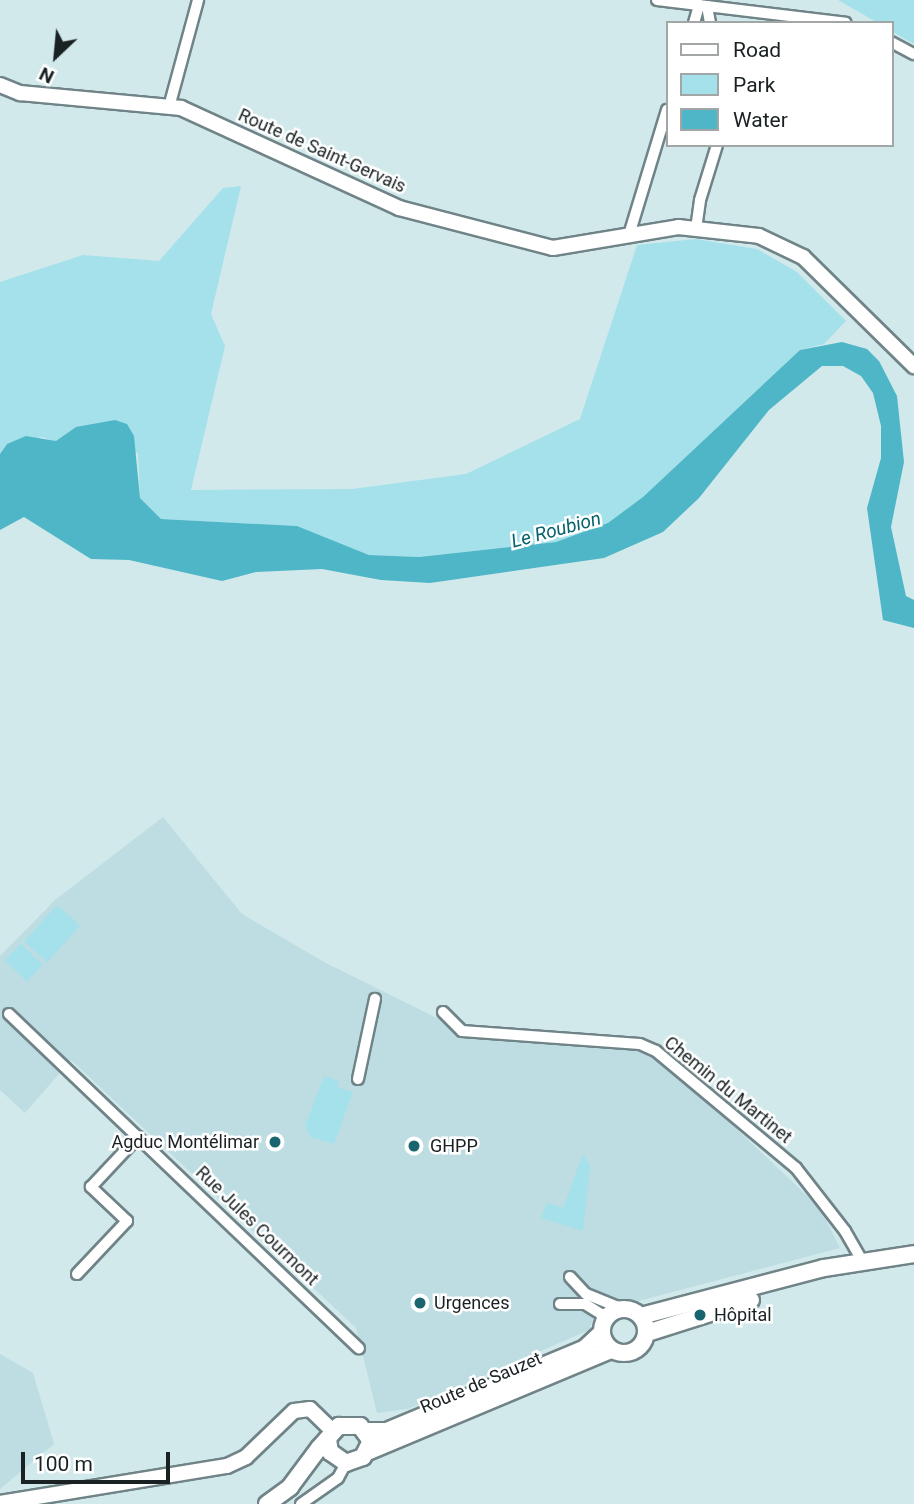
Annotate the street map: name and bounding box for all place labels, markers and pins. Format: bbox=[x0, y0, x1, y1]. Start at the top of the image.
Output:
place label: Agduc Montélimar bbox=[111, 1131, 259, 1153]
marker: Agduc Montélimar bbox=[265, 1132, 285, 1152]
place label: GHPP bbox=[430, 1135, 478, 1157]
marker: GHPP bbox=[404, 1136, 424, 1156]
place label: Urgences bbox=[434, 1292, 509, 1314]
marker: Urgences bbox=[412, 1295, 428, 1311]
place label: Hôpital bbox=[714, 1304, 772, 1326]
marker: Hôpital bbox=[692, 1307, 708, 1323]

